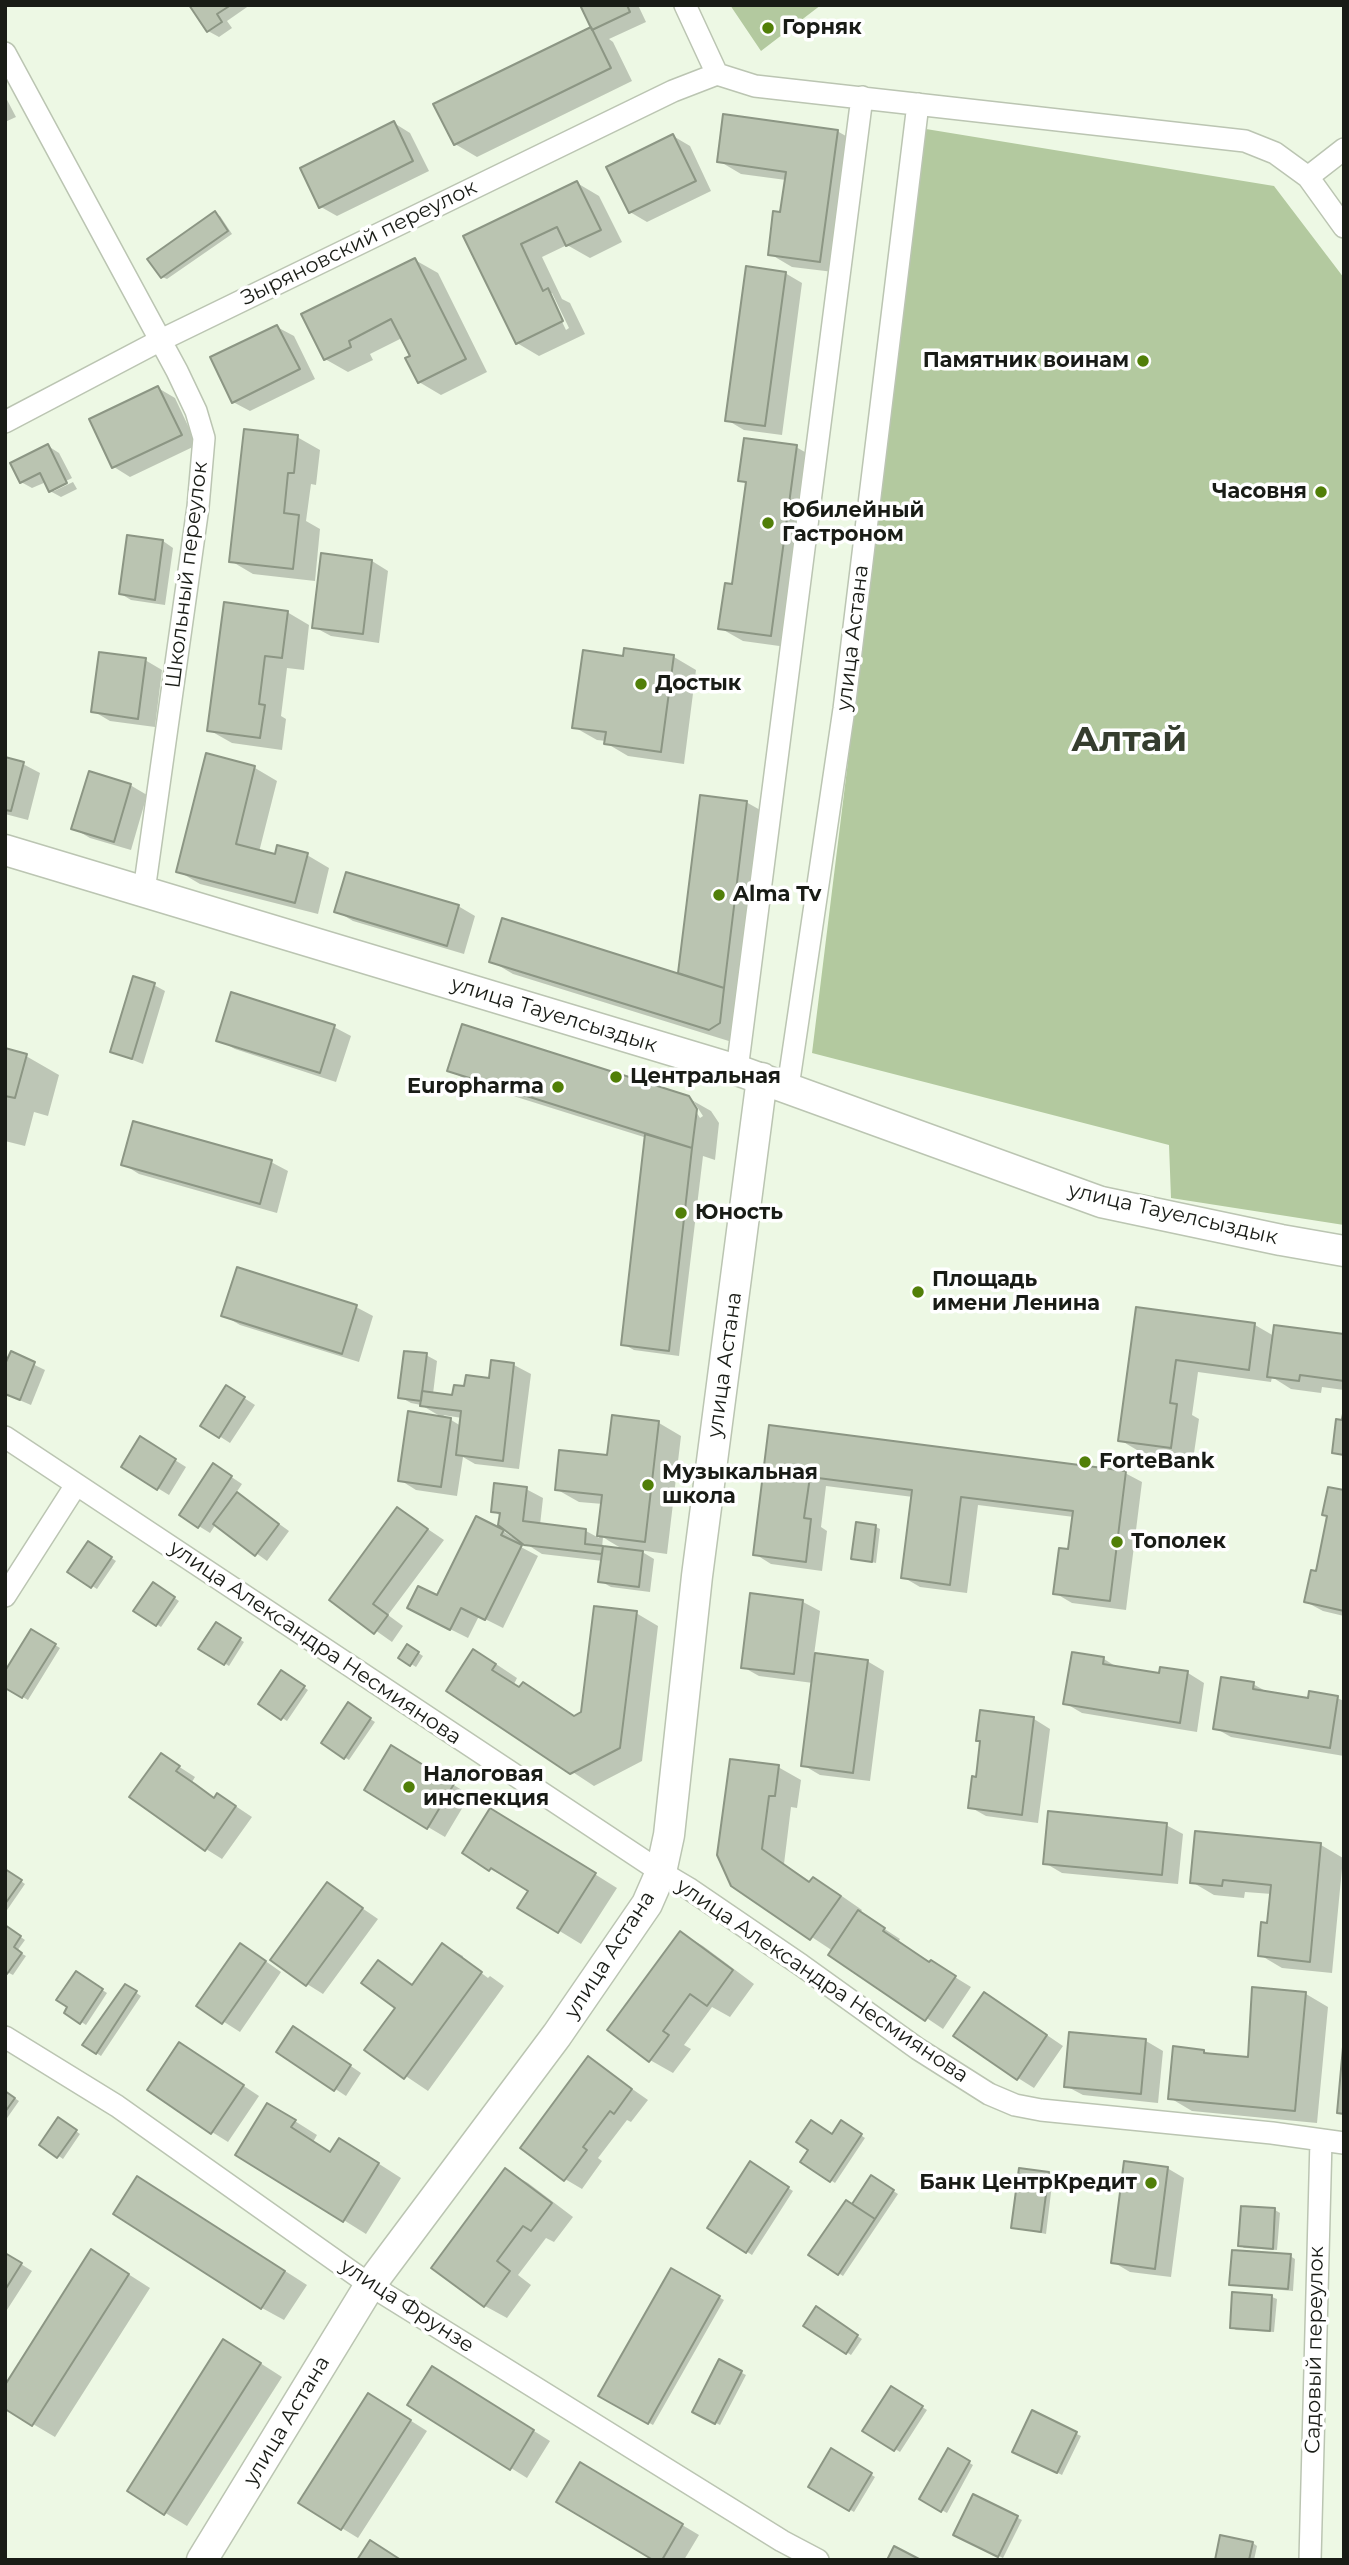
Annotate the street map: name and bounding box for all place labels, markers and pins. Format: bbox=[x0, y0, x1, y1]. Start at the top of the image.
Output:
place label: Горняк bbox=[782, 15, 862, 41]
marker: Горняк bbox=[760, 20, 776, 36]
place label: Памятник воинам bbox=[923, 348, 1129, 374]
marker: Памятник воинам bbox=[1135, 353, 1151, 369]
place label: Часовня bbox=[1212, 479, 1307, 505]
marker: Часовня bbox=[1313, 484, 1329, 500]
place label: Юбилейный Гастроном bbox=[782, 498, 924, 548]
marker: Юбилейный Гастроном bbox=[760, 515, 776, 531]
place label: Достык bbox=[655, 671, 741, 697]
marker: Достык bbox=[633, 676, 649, 692]
place label: Alma Tv bbox=[733, 882, 821, 908]
marker: Alma Tv bbox=[711, 887, 727, 903]
place label: Центральная bbox=[630, 1064, 781, 1090]
marker: Центральная bbox=[608, 1069, 624, 1085]
place label: Europharma bbox=[407, 1074, 544, 1100]
marker: Europharma bbox=[550, 1079, 566, 1095]
place label: Юность bbox=[695, 1200, 783, 1226]
marker: Юность bbox=[673, 1205, 689, 1221]
place label: Площадь имени Ленина bbox=[932, 1267, 1100, 1317]
marker: Площадь имени Ленина bbox=[910, 1284, 926, 1300]
place label: ForteBank bbox=[1099, 1449, 1215, 1475]
marker: ForteBank bbox=[1077, 1454, 1093, 1470]
place label: Музыкальная школа bbox=[662, 1460, 818, 1510]
marker: Музыкальная школа bbox=[640, 1477, 656, 1493]
place label: Тополек bbox=[1131, 1529, 1226, 1555]
marker: Тополек bbox=[1109, 1534, 1125, 1550]
place label: Налоговая инспекция bbox=[423, 1762, 549, 1812]
marker: Налоговая инспекция bbox=[401, 1779, 417, 1795]
place label: Банк ЦентрКредит bbox=[919, 2170, 1137, 2196]
marker: Банк ЦентрКредит bbox=[1143, 2175, 1159, 2191]

